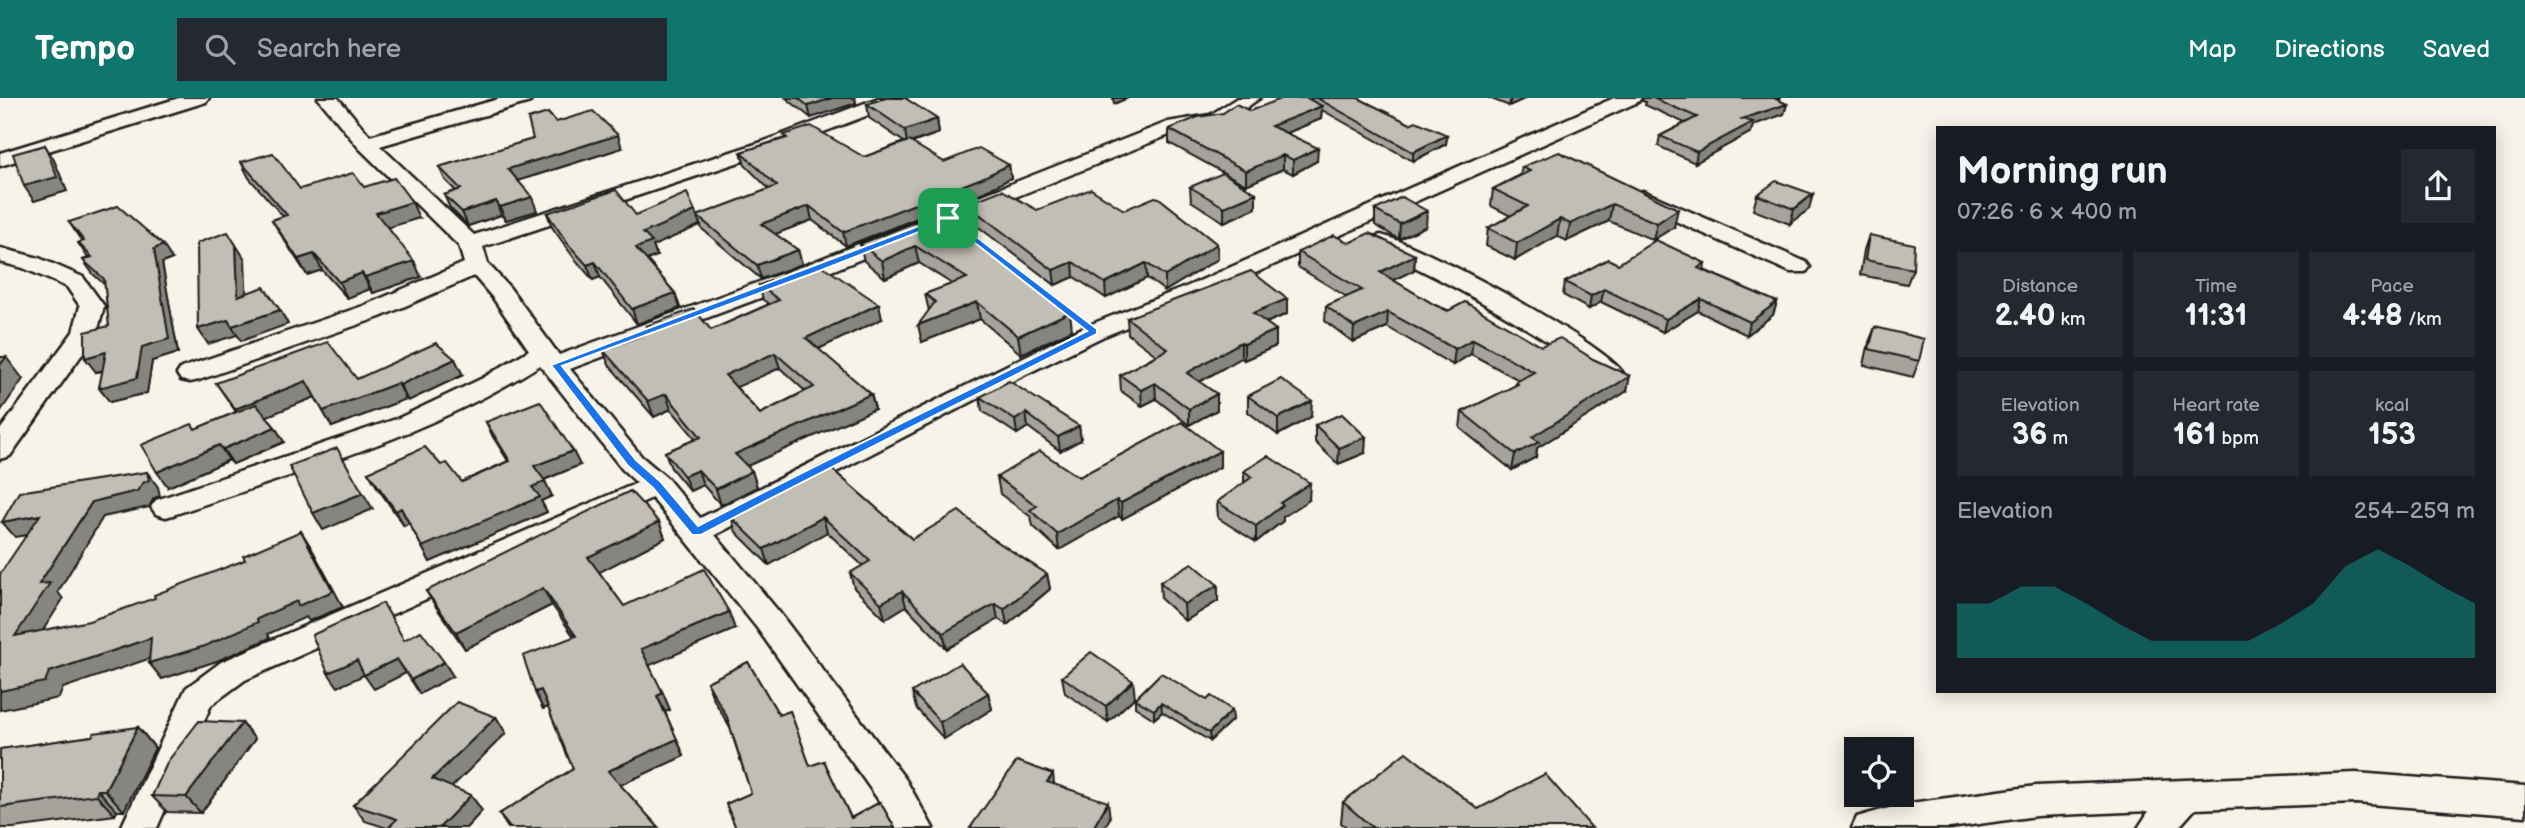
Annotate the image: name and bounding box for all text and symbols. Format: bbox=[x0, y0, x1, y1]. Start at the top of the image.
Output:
search box bbox=[177, 18, 667, 81]
text: Tempo bbox=[35, 29, 135, 69]
icon: search bbox=[201, 30, 239, 68]
text: Search here bbox=[257, 34, 401, 65]
text: Map bbox=[2188, 35, 2236, 64]
text: Directions bbox=[2274, 35, 2385, 64]
text: Saved bbox=[2423, 35, 2490, 64]
text: Morning run bbox=[1957, 149, 2168, 194]
button: share bbox=[2401, 149, 2475, 223]
pin bbox=[918, 188, 978, 248]
text: 07:26 · 6 × 400 m bbox=[1957, 198, 2137, 226]
icon: arrive bbox=[929, 199, 967, 237]
text: Distance bbox=[2002, 275, 2078, 298]
text: Time bbox=[2195, 275, 2237, 298]
text: Pace bbox=[2370, 275, 2414, 298]
text: 2.40 bbox=[1994, 298, 2055, 334]
text: 11:31 bbox=[2185, 298, 2247, 334]
text: 4:48 bbox=[2342, 298, 2403, 334]
text: km bbox=[2055, 308, 2086, 331]
text: /km bbox=[2403, 308, 2442, 331]
text: Elevation bbox=[2000, 394, 2080, 417]
text: Heart rate bbox=[2172, 394, 2260, 417]
text: kcal bbox=[2375, 394, 2409, 417]
text: 36 bbox=[2012, 417, 2047, 453]
text: 161 bbox=[2173, 417, 2216, 453]
text: 153 bbox=[2368, 417, 2416, 453]
text: m bbox=[2047, 427, 2068, 450]
text: bpm bbox=[2216, 427, 2259, 450]
text: Elevation bbox=[1957, 497, 2053, 525]
text: 254–259 m bbox=[2354, 497, 2475, 525]
map controls bbox=[1844, 737, 1914, 807]
button: locate bbox=[1844, 737, 1914, 807]

